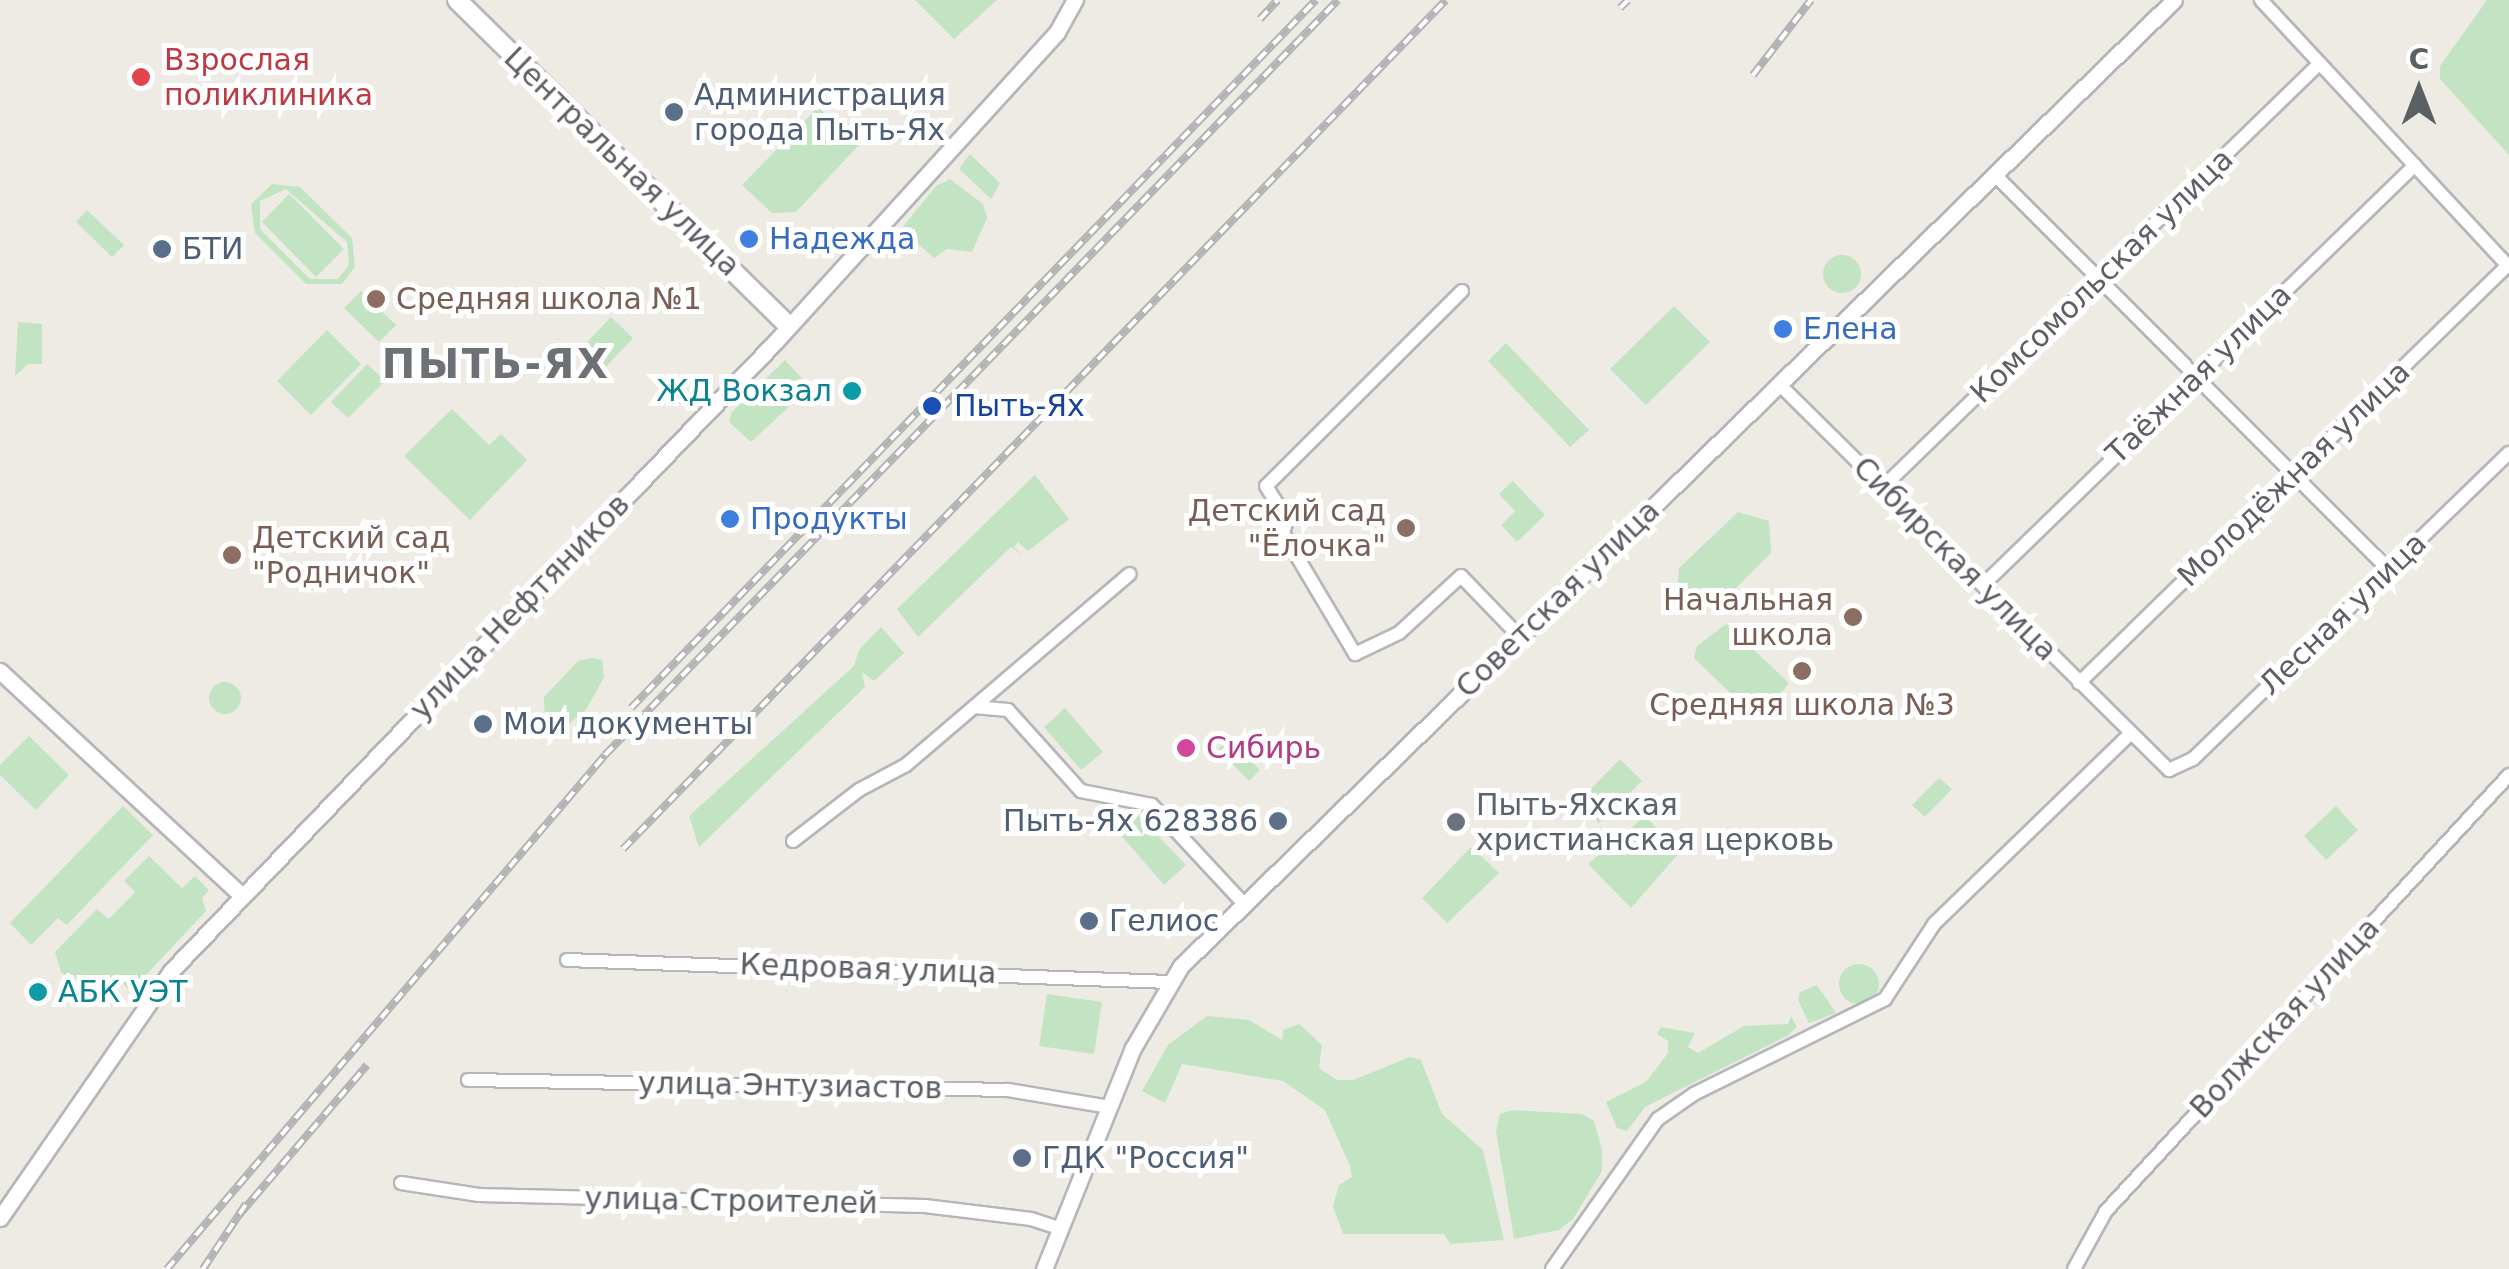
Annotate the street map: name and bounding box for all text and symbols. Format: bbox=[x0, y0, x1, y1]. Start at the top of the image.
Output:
street label: Центральная улица bbox=[497, 40, 747, 284]
north arrow bbox=[2369, 40, 2469, 140]
place label: Взрослая поликлиника bbox=[164, 42, 373, 112]
text: С bbox=[2409, 43, 2429, 76]
marker: Взрослая поликлиника bbox=[128, 64, 154, 90]
place label: Администрация города Пыть-Ях bbox=[694, 77, 946, 148]
marker: Администрация города Пыть-Ях bbox=[663, 101, 685, 123]
street label: Комсомольская улица bbox=[1963, 141, 2241, 411]
place label: Надежда bbox=[769, 221, 915, 257]
marker: Надежда bbox=[738, 228, 760, 250]
place label: БТИ bbox=[182, 231, 243, 267]
marker: БТИ bbox=[151, 238, 173, 260]
street label: Таёжная улица bbox=[2099, 277, 2299, 471]
place label: Средняя школа №1 bbox=[396, 281, 702, 317]
marker: Средняя школа №1 bbox=[365, 288, 387, 310]
place label: Елена bbox=[1803, 311, 1898, 347]
marker: Елена bbox=[1772, 318, 1794, 340]
district label: ПЫТЬ-ЯХ bbox=[382, 340, 610, 388]
street label: Молодёжная улица bbox=[2170, 354, 2418, 594]
place label: ЖД Вокзал bbox=[656, 373, 832, 409]
marker: ЖД Вокзал bbox=[841, 380, 863, 402]
place label: Пыть-Ях bbox=[954, 388, 1085, 424]
marker: Пыть-Ях bbox=[919, 393, 945, 419]
street label: Сибирская улица bbox=[1846, 450, 2064, 668]
street label: улица Нефтяников bbox=[403, 487, 637, 727]
place label: Детский сад "Ёлочка" bbox=[1188, 493, 1386, 564]
street label: Советская улица bbox=[1449, 493, 1667, 705]
place label: Продукты bbox=[750, 501, 908, 537]
marker: Продукты bbox=[719, 508, 741, 530]
marker: Детский сад "Ёлочка" bbox=[1395, 517, 1417, 539]
place label: Детский сад "Родничок" bbox=[252, 520, 450, 590]
street label: Лесная улица bbox=[2252, 525, 2434, 703]
marker: Детский сад "Родничок" bbox=[221, 544, 243, 566]
place label: Начальная школа bbox=[1663, 582, 1833, 652]
marker: Начальная школа bbox=[1842, 606, 1864, 628]
marker: Средняя школа №3 bbox=[1791, 660, 1813, 682]
place label: Средняя школа №3 bbox=[1649, 687, 1955, 723]
place label: Мои документы bbox=[503, 706, 753, 742]
marker: Мои документы bbox=[472, 713, 494, 735]
place label: Сибирь bbox=[1206, 730, 1321, 766]
marker: Сибирь bbox=[1175, 737, 1197, 759]
place label: Пыть-Яхская христианская церковь bbox=[1476, 787, 1834, 858]
place label: Пыть-Ях 628386 bbox=[1003, 803, 1258, 839]
marker: Пыть-Ях 628386 bbox=[1267, 810, 1289, 832]
marker: Пыть-Яхская христианская церковь bbox=[1445, 811, 1467, 833]
place label: Гелиос bbox=[1109, 903, 1219, 939]
marker: Гелиос bbox=[1078, 910, 1100, 932]
street label: Волжская улица bbox=[2183, 910, 2387, 1126]
street label: Кедровая улица bbox=[739, 947, 997, 991]
place label: АБК УЭТ bbox=[58, 974, 187, 1010]
marker: АБК УЭТ bbox=[27, 981, 49, 1003]
street label: улица Энтузиастов bbox=[638, 1065, 942, 1107]
place label: ГДК "Россия" bbox=[1042, 1140, 1249, 1176]
marker: ГДК "Россия" bbox=[1011, 1147, 1033, 1169]
street label: улица Строителей bbox=[584, 1180, 878, 1222]

